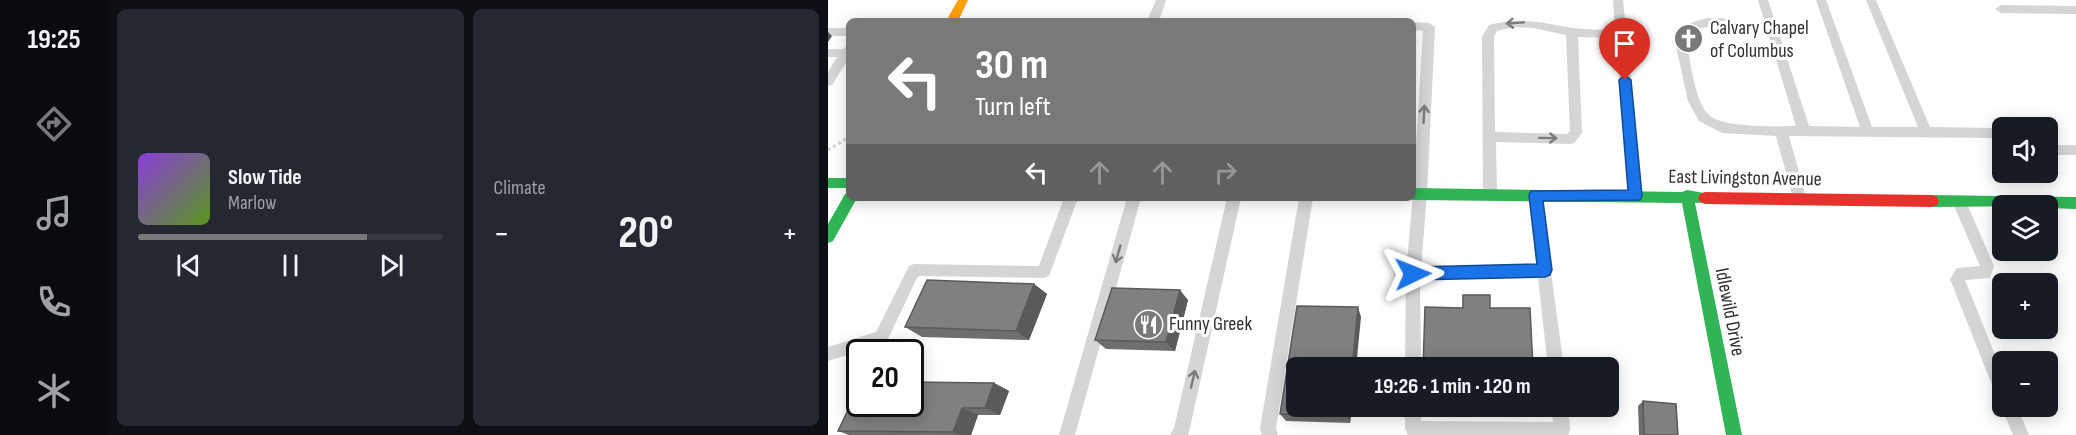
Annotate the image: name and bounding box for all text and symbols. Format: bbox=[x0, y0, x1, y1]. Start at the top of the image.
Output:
place label: Calvary Chapel of Columbus bbox=[1710, 16, 1809, 63]
one-way arrow bbox=[1505, 18, 1525, 29]
pin bbox=[1599, 18, 1650, 80]
church icon: Calvary Chapel of Columbus bbox=[1673, 23, 1705, 55]
text: 19:25 bbox=[27, 24, 81, 56]
icon: arrive bbox=[1608, 27, 1641, 60]
text: 30 m bbox=[975, 40, 1048, 91]
icon: left bbox=[876, 42, 954, 120]
text: Turn left bbox=[975, 91, 1051, 123]
icon: directions bbox=[33, 103, 75, 145]
one-way arrow bbox=[1419, 105, 1430, 125]
map controls bbox=[1992, 117, 2058, 417]
button: sound bbox=[1992, 117, 2058, 183]
one-way arrow bbox=[1537, 132, 1557, 144]
icon: left bbox=[1020, 156, 1053, 189]
icon: ahead bbox=[1083, 156, 1116, 189]
icon: ahead bbox=[1146, 156, 1179, 189]
icon: right bbox=[1209, 156, 1242, 189]
text: Slow Tide bbox=[228, 164, 302, 191]
street label: East Livingston Avenue bbox=[1668, 165, 1822, 191]
text: Climate bbox=[494, 176, 546, 200]
text: Marlow bbox=[228, 191, 276, 215]
icon: music bbox=[33, 192, 75, 234]
button: layers bbox=[1992, 195, 2058, 261]
text: 20° bbox=[618, 206, 673, 261]
text: − bbox=[494, 214, 510, 254]
text: + bbox=[782, 214, 798, 254]
position arrow bbox=[1381, 242, 1445, 306]
one-way arrow bbox=[1112, 244, 1123, 263]
icon: previous bbox=[172, 249, 205, 282]
icon: pause bbox=[274, 249, 307, 282]
icon: next bbox=[375, 249, 408, 282]
street label: Idlewild Drive bbox=[1710, 266, 1750, 358]
button: + bbox=[1992, 273, 2058, 339]
icon: phone bbox=[33, 281, 75, 323]
restaurant icon: Funny Greek bbox=[1132, 308, 1164, 340]
place label: Funny Greek bbox=[1169, 312, 1252, 336]
speed limit sign: 20 bbox=[846, 339, 924, 417]
button: − bbox=[1992, 351, 2058, 417]
icon: climate bbox=[33, 370, 75, 412]
one-way arrow bbox=[1188, 370, 1199, 389]
text: 19:26 · 1 min · 120 m bbox=[1374, 373, 1531, 400]

